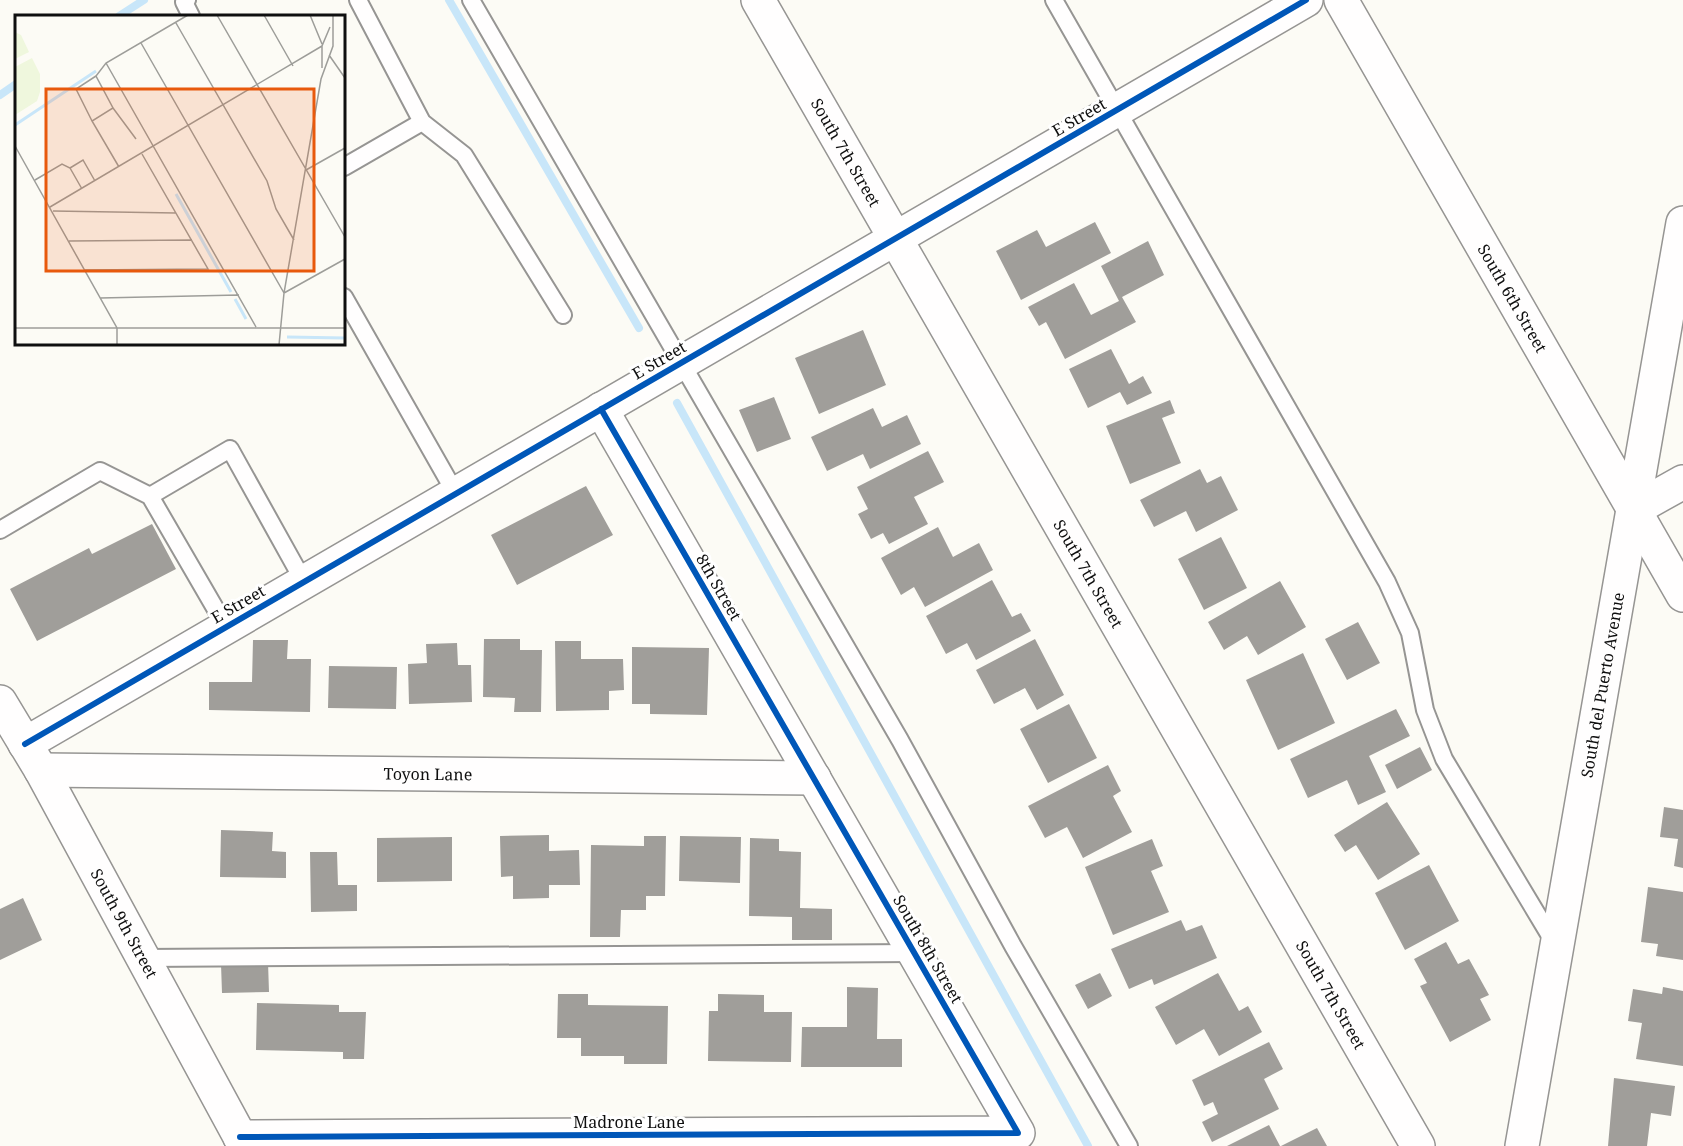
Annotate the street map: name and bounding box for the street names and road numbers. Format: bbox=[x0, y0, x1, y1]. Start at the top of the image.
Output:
street label: E Street bbox=[1048, 93, 1110, 141]
street label: South 7th Street bbox=[806, 94, 886, 211]
street label: South 6th Street bbox=[1473, 240, 1552, 357]
street label: E Street bbox=[628, 336, 690, 384]
street label: South 7th Street bbox=[1048, 515, 1128, 632]
street label: 8th Street bbox=[691, 550, 747, 625]
street label: E Street bbox=[207, 580, 269, 628]
street label: South del Puerto Avenue bbox=[1575, 591, 1629, 779]
street label: Toyon Lane bbox=[384, 763, 472, 785]
street label: South 9th Street bbox=[86, 865, 163, 983]
street label: South 8th Street bbox=[888, 891, 968, 1007]
street label: South 7th Street bbox=[1291, 937, 1371, 1053]
street label: Madrone Lane bbox=[573, 1111, 685, 1133]

